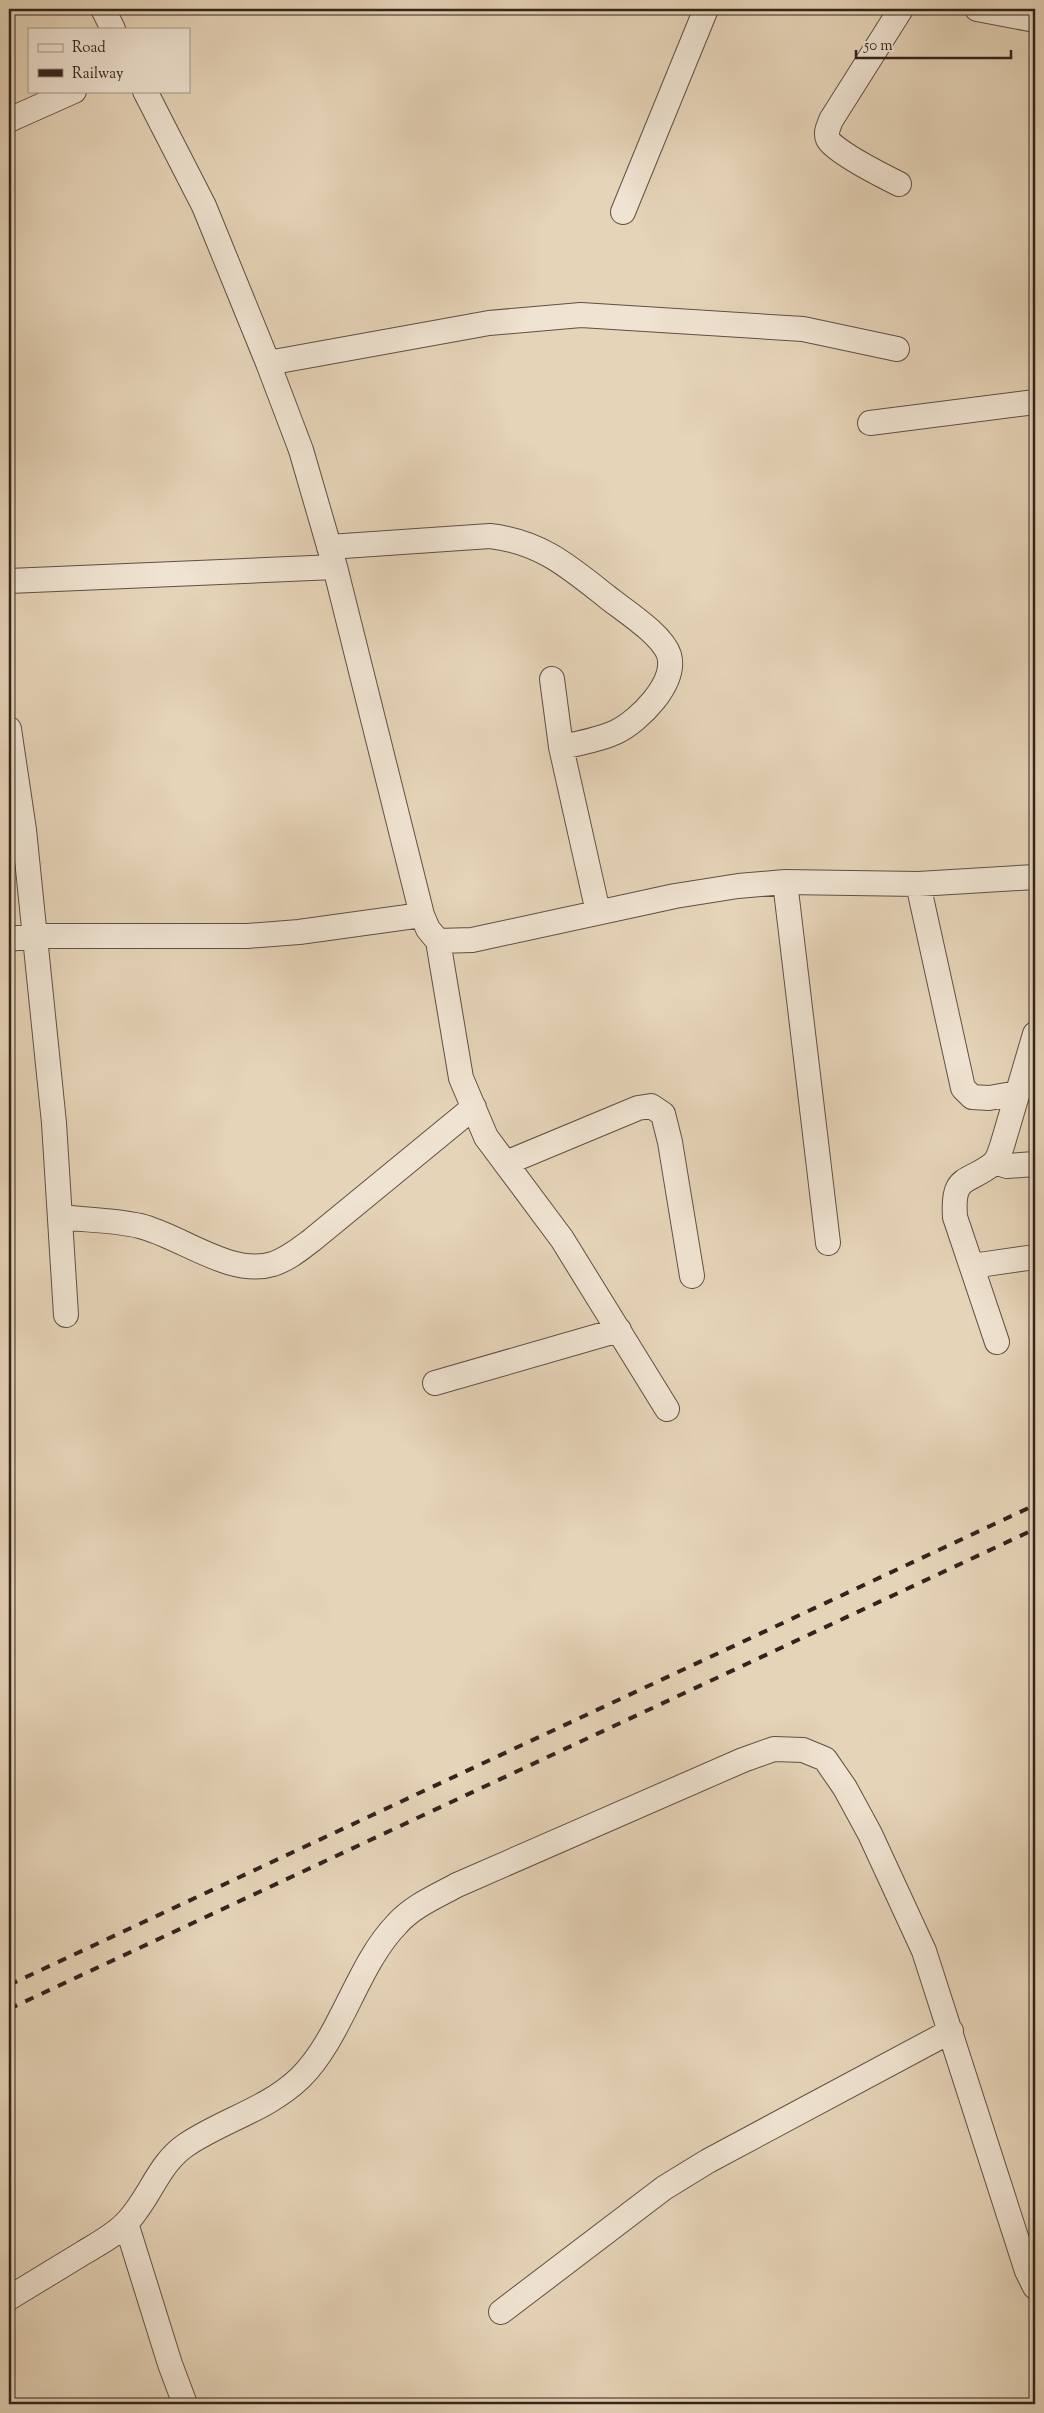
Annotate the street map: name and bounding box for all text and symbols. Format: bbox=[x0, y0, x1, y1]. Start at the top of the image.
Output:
legend bbox=[28, 28, 190, 92]
scale bar bbox=[856, 28, 1012, 60]
text: 50 m bbox=[863, 36, 893, 57]
text: Road bbox=[72, 38, 106, 59]
text: Railway bbox=[72, 64, 124, 85]

